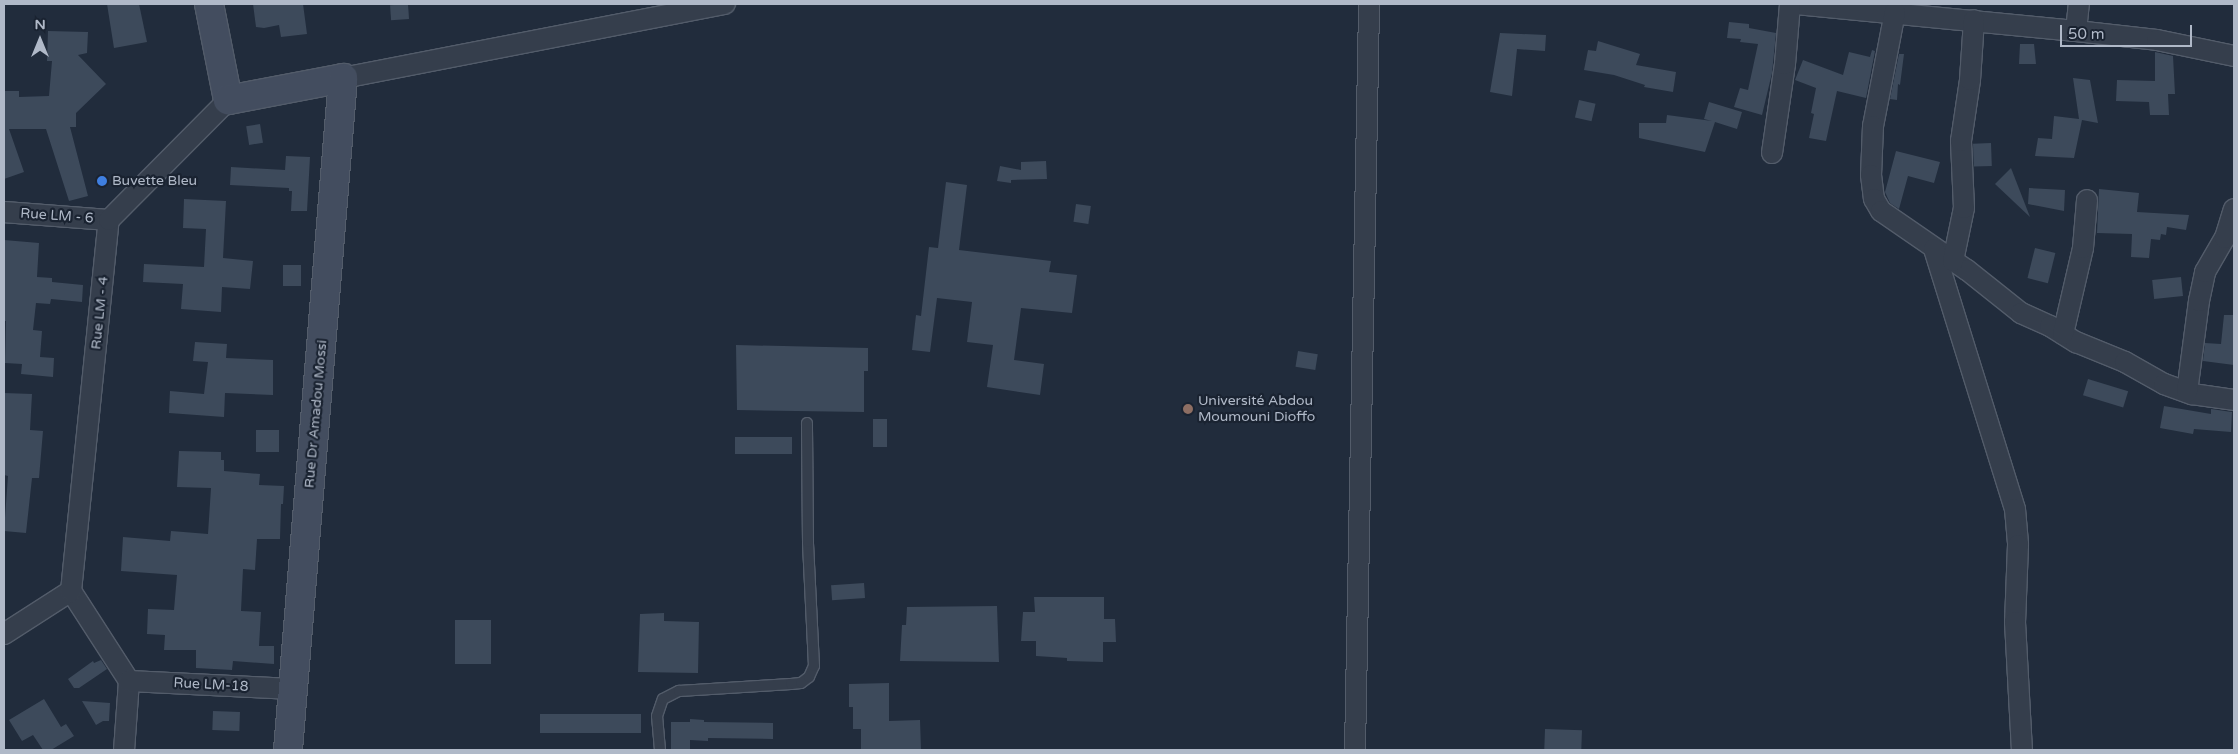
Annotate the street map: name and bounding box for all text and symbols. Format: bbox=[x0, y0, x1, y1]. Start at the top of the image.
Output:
north arrow bbox=[15, 15, 65, 65]
scale bar bbox=[2063, 15, 2196, 47]
text: N bbox=[34, 16, 46, 33]
text: 50 m bbox=[2068, 25, 2105, 43]
place label: Buvette Bleu bbox=[112, 173, 197, 189]
marker: Buvette Bleu bbox=[96, 175, 108, 187]
street label: Rue LM - 6 bbox=[20, 205, 94, 227]
street label: Rue LM - 4 bbox=[88, 276, 112, 350]
street label: Rue Dr Amadou Mossi bbox=[301, 339, 331, 489]
place label: Université Abdou Moumouni Dioffo bbox=[1198, 393, 1315, 426]
marker: Université Abdou Moumouni Dioffo bbox=[1182, 403, 1194, 415]
street label: Rue LM-18 bbox=[173, 675, 249, 695]

